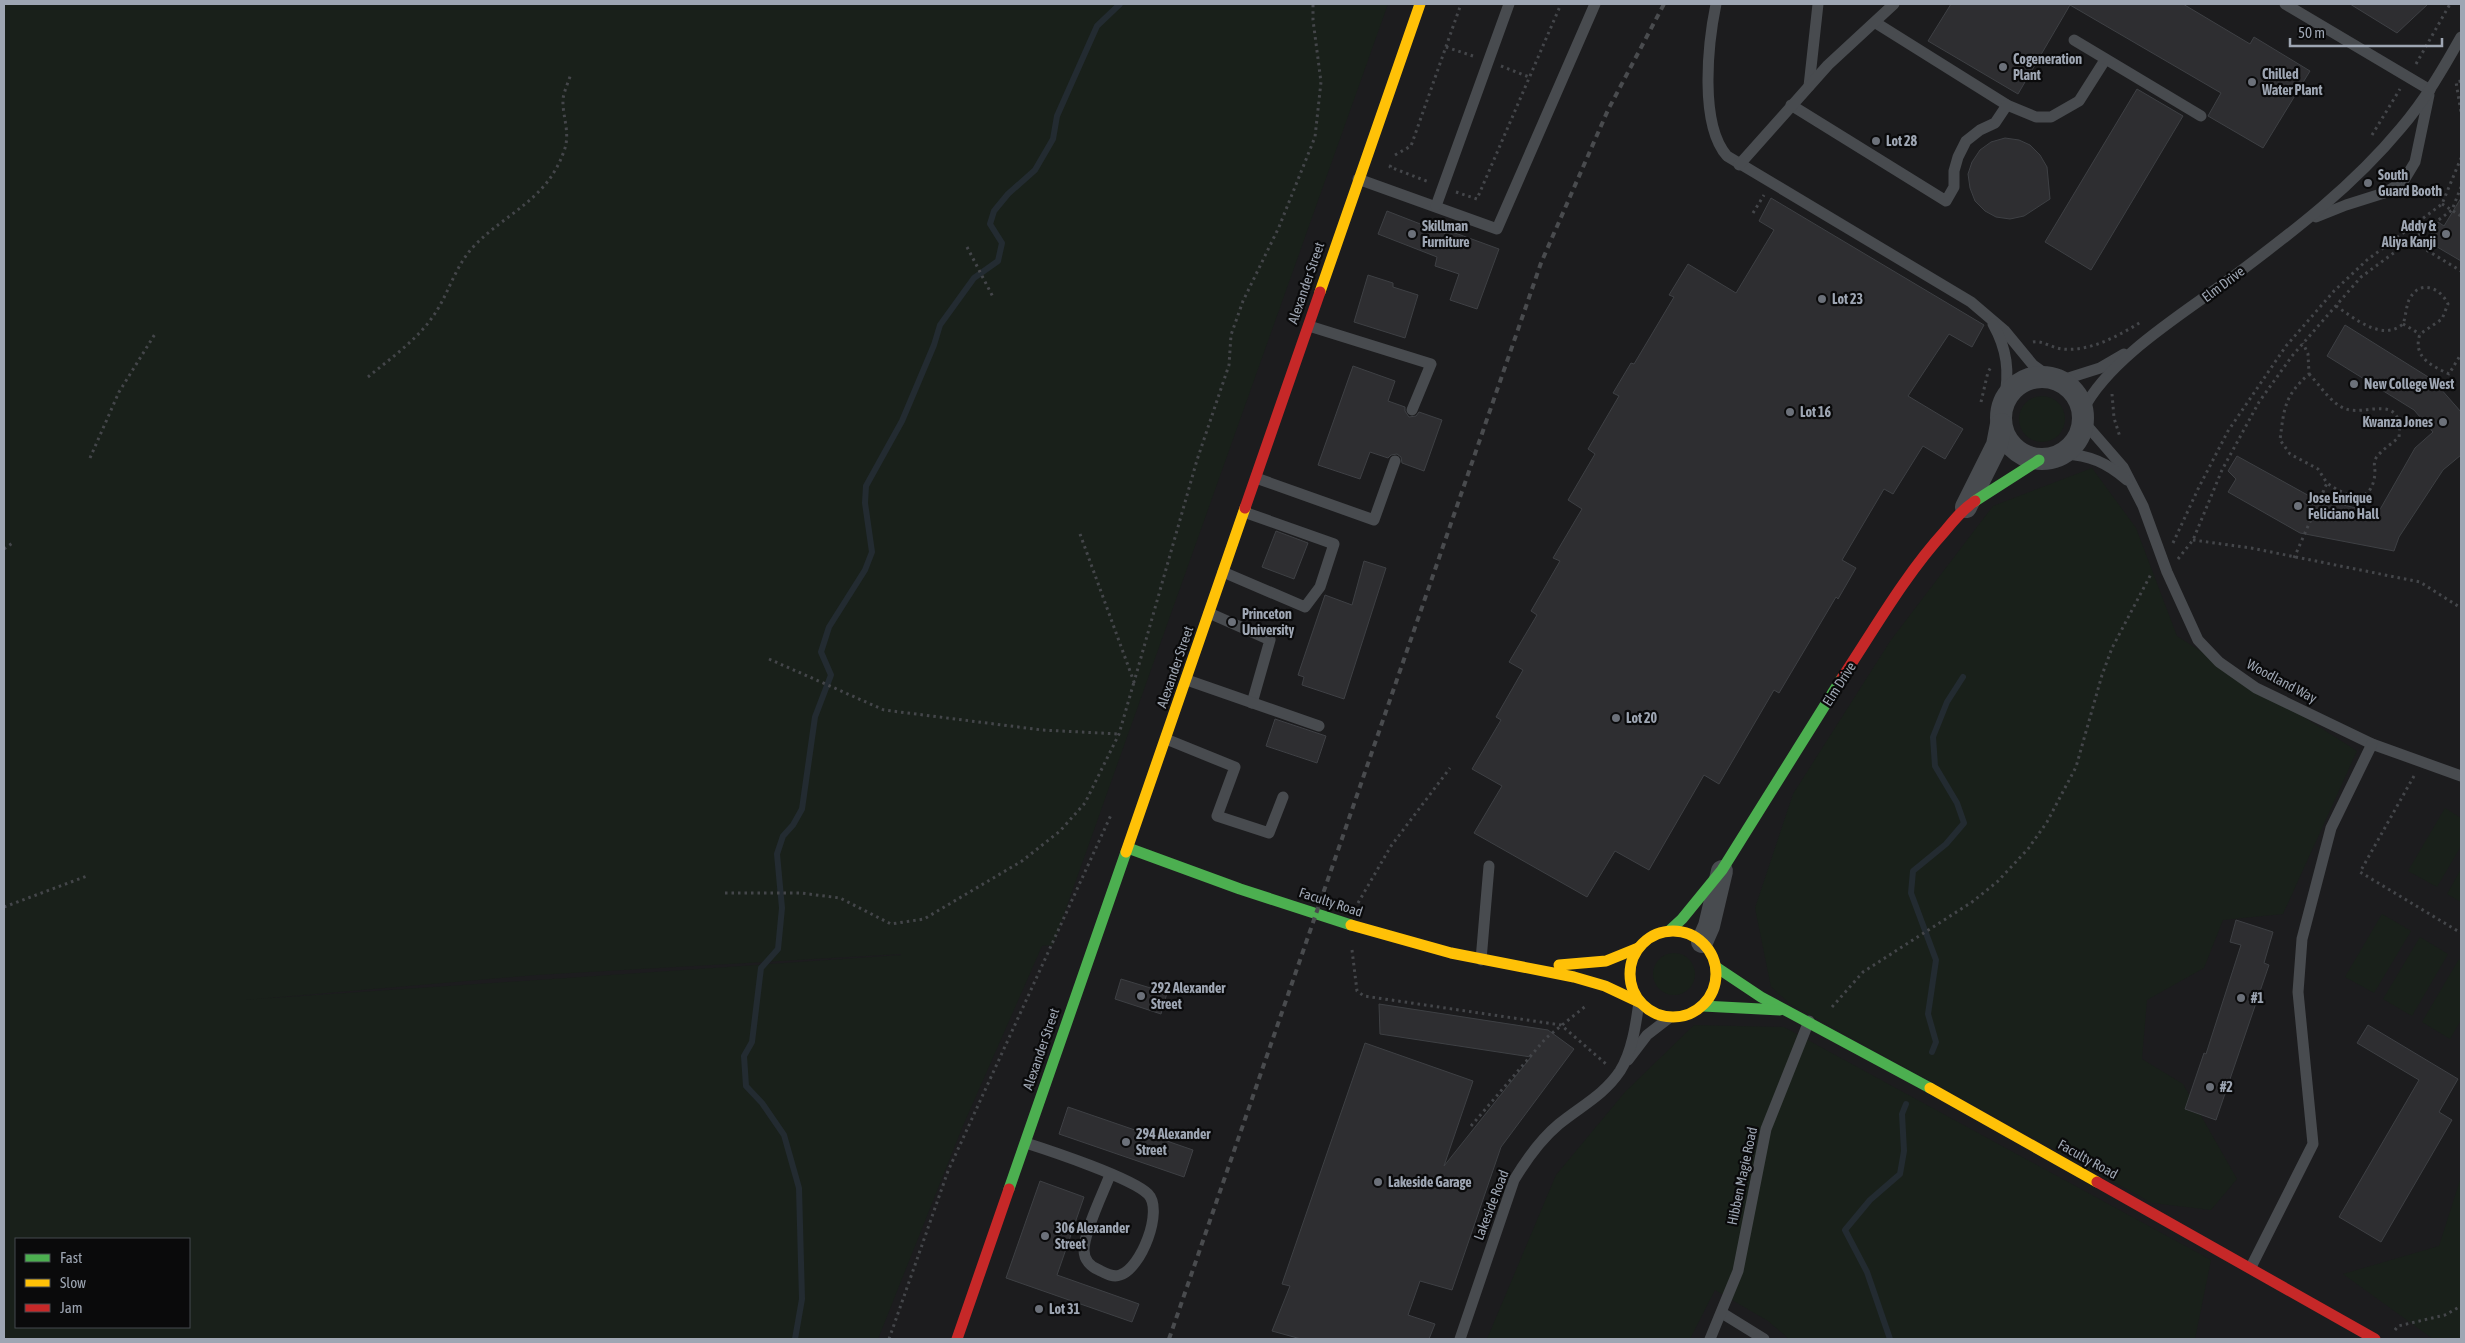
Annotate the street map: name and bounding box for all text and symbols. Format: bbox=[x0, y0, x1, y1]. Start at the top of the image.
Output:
scale bar bbox=[2290, 15, 2442, 47]
text: 50 m bbox=[2298, 24, 2325, 41]
place label: Cogeneration Plant bbox=[2013, 51, 2082, 83]
marker: Cogeneration Plant bbox=[1997, 61, 2009, 73]
place label: Chilled Water Plant bbox=[2261, 66, 2322, 98]
marker: Chilled Water Plant bbox=[2246, 76, 2258, 88]
place label: Lot 28 bbox=[1886, 133, 1918, 149]
marker: Lot 28 bbox=[1870, 135, 1882, 147]
place label: South Guard Booth bbox=[2378, 167, 2442, 199]
marker: South Guard Booth bbox=[2362, 177, 2374, 189]
place label: Skillman Furniture bbox=[1422, 218, 1470, 250]
place label: Addy & Aliya Kanji bbox=[2381, 218, 2437, 250]
marker: Skillman Furniture bbox=[1406, 228, 1418, 240]
marker: Addy & Aliya Kanji bbox=[2440, 228, 2452, 240]
street label: Alexander Street bbox=[1285, 240, 1327, 326]
street label: Elm Drive bbox=[2199, 263, 2247, 305]
place label: Lot 23 bbox=[1832, 291, 1863, 307]
marker: Lot 23 bbox=[1816, 293, 1828, 305]
place label: New College West bbox=[2364, 376, 2454, 392]
marker: New College West bbox=[2348, 378, 2360, 390]
place label: Lot 16 bbox=[1800, 404, 1832, 420]
marker: Lot 16 bbox=[1784, 406, 1796, 418]
place label: Kwanza Jones bbox=[2362, 414, 2433, 430]
marker: Kwanza Jones bbox=[2437, 416, 2449, 428]
place label: Jose Enrique Feliciano Hall bbox=[2307, 490, 2379, 522]
marker: Jose Enrique Feliciano Hall bbox=[2292, 500, 2304, 512]
place label: Princeton University bbox=[1242, 606, 1295, 638]
marker: Princeton University bbox=[1226, 616, 1238, 628]
street label: Alexander Street bbox=[1154, 624, 1196, 710]
street label: Woodland Way bbox=[2244, 656, 2320, 706]
street label: Elm Drive bbox=[1819, 659, 1859, 709]
place label: Lot 20 bbox=[1626, 710, 1658, 726]
marker: Lot 20 bbox=[1610, 712, 1622, 724]
street label: Faculty Road bbox=[1297, 884, 1365, 920]
place label: 292 Alexander Street bbox=[1151, 980, 1226, 1012]
marker: 292 Alexander Street bbox=[1135, 990, 1147, 1002]
place label: #1 bbox=[2250, 990, 2264, 1006]
marker: #1 bbox=[2235, 992, 2247, 1004]
street label: Alexander Street bbox=[1020, 1006, 1062, 1092]
place label: #2 bbox=[2219, 1079, 2233, 1095]
marker: #2 bbox=[2204, 1081, 2216, 1093]
place label: 294 Alexander Street bbox=[1136, 1126, 1211, 1158]
street label: Hibben Magie Road bbox=[1724, 1126, 1760, 1226]
marker: 294 Alexander Street bbox=[1120, 1136, 1132, 1148]
street label: Faculty Road bbox=[2055, 1136, 2121, 1182]
street label: Lakeside Road bbox=[1470, 1168, 1512, 1242]
place label: Lakeside Garage bbox=[1388, 1174, 1472, 1190]
marker: Lakeside Garage bbox=[1372, 1176, 1384, 1188]
place label: 306 Alexander Street bbox=[1055, 1220, 1130, 1252]
marker: 306 Alexander Street bbox=[1039, 1230, 1051, 1242]
legend bbox=[15, 1238, 190, 1328]
text: Fast bbox=[60, 1249, 82, 1266]
text: Slow bbox=[60, 1274, 86, 1291]
text: Jam bbox=[60, 1299, 83, 1316]
place label: Lot 31 bbox=[1049, 1301, 1081, 1317]
marker: Lot 31 bbox=[1033, 1303, 1045, 1315]

